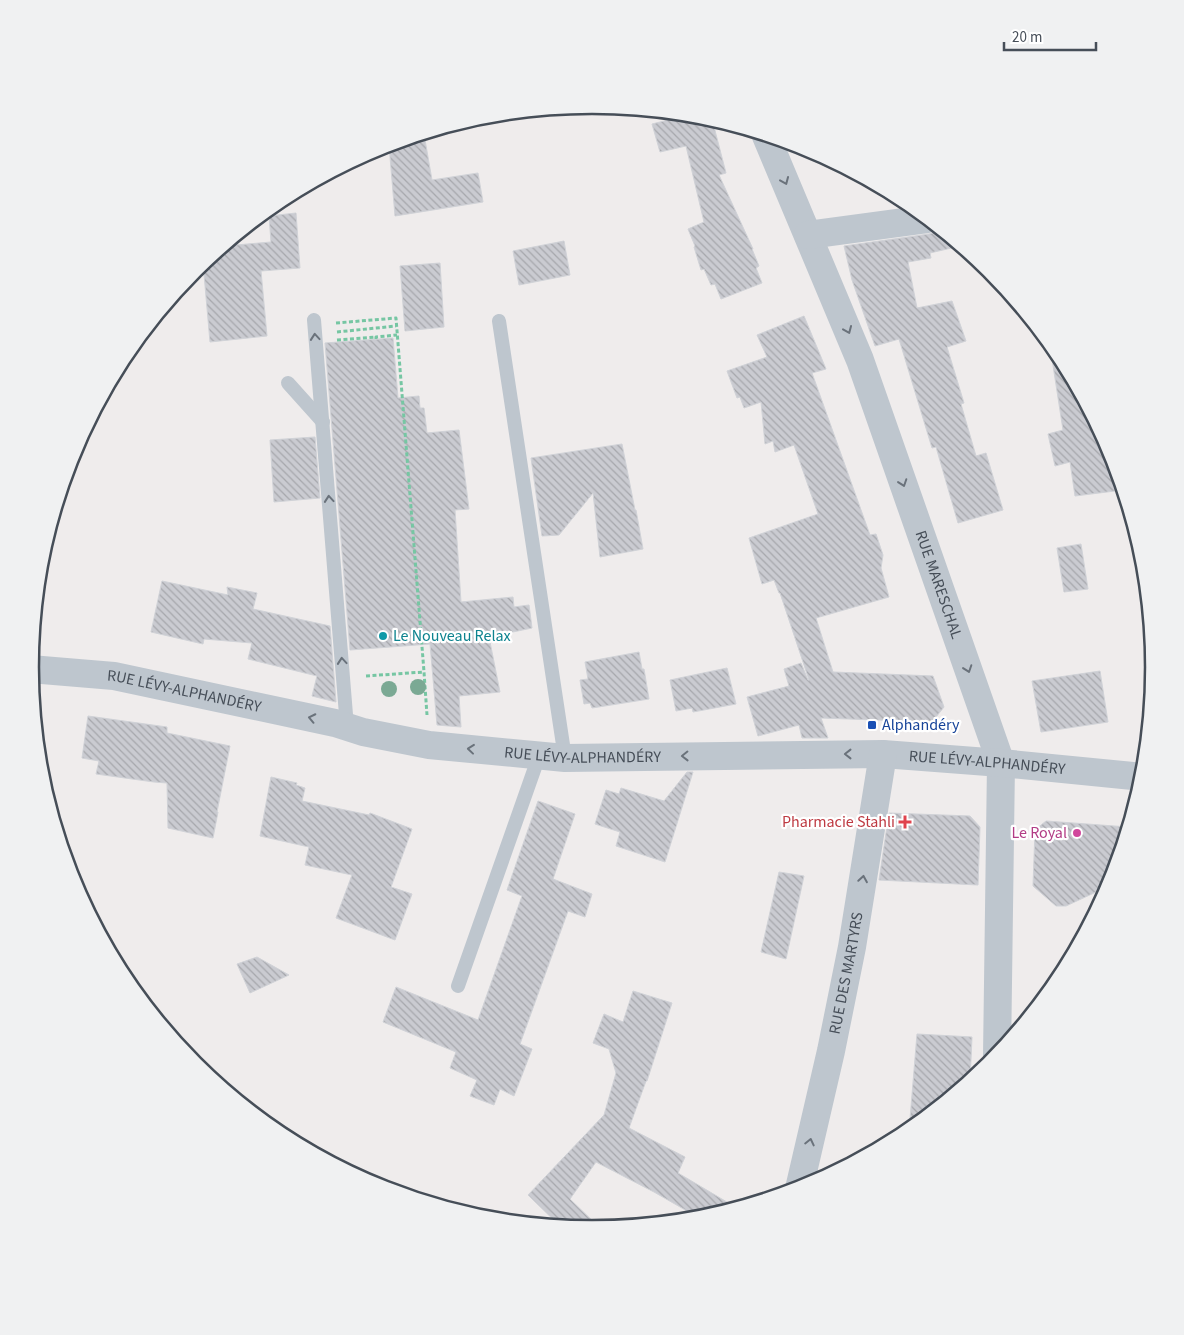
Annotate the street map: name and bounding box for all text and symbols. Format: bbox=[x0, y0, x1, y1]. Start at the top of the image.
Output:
scale bar bbox=[1004, 20, 1096, 52]
text: 20 m bbox=[1012, 27, 1042, 48]
one-way arrow bbox=[778, 176, 789, 185]
one-way arrow bbox=[841, 325, 852, 334]
one-way arrow bbox=[310, 333, 321, 341]
one-way arrow bbox=[897, 478, 907, 487]
one-way arrow bbox=[324, 495, 335, 503]
street label: RUE MARESCHAL bbox=[909, 527, 968, 642]
place label: Le Nouveau Relax bbox=[393, 625, 511, 647]
marker: Le Nouveau Relax bbox=[377, 630, 389, 642]
one-way arrow bbox=[337, 657, 348, 665]
street label: RUE LÉVY-ALPHANDÉRY bbox=[106, 664, 264, 718]
one-way arrow bbox=[962, 665, 972, 673]
one-way arrow bbox=[307, 713, 316, 724]
place label: Alphandéry bbox=[882, 714, 960, 736]
marker: Alphandéry bbox=[866, 719, 878, 731]
street label: RUE LÉVY-ALPHANDÉRY bbox=[503, 741, 662, 769]
one-way arrow bbox=[466, 744, 474, 755]
street label: RUE LÉVY-ALPHANDÉRY bbox=[908, 745, 1067, 780]
one-way arrow bbox=[844, 749, 852, 759]
one-way arrow bbox=[681, 751, 689, 761]
place label: Pharmacie Stahli bbox=[782, 811, 895, 833]
marker: Pharmacie Stahli bbox=[899, 816, 911, 828]
place label: Le Royal bbox=[1011, 822, 1067, 844]
marker: Le Royal bbox=[1071, 827, 1083, 839]
one-way arrow bbox=[857, 875, 867, 884]
street label: RUE DES MARTYRS bbox=[824, 911, 868, 1036]
one-way arrow bbox=[804, 1137, 815, 1146]

